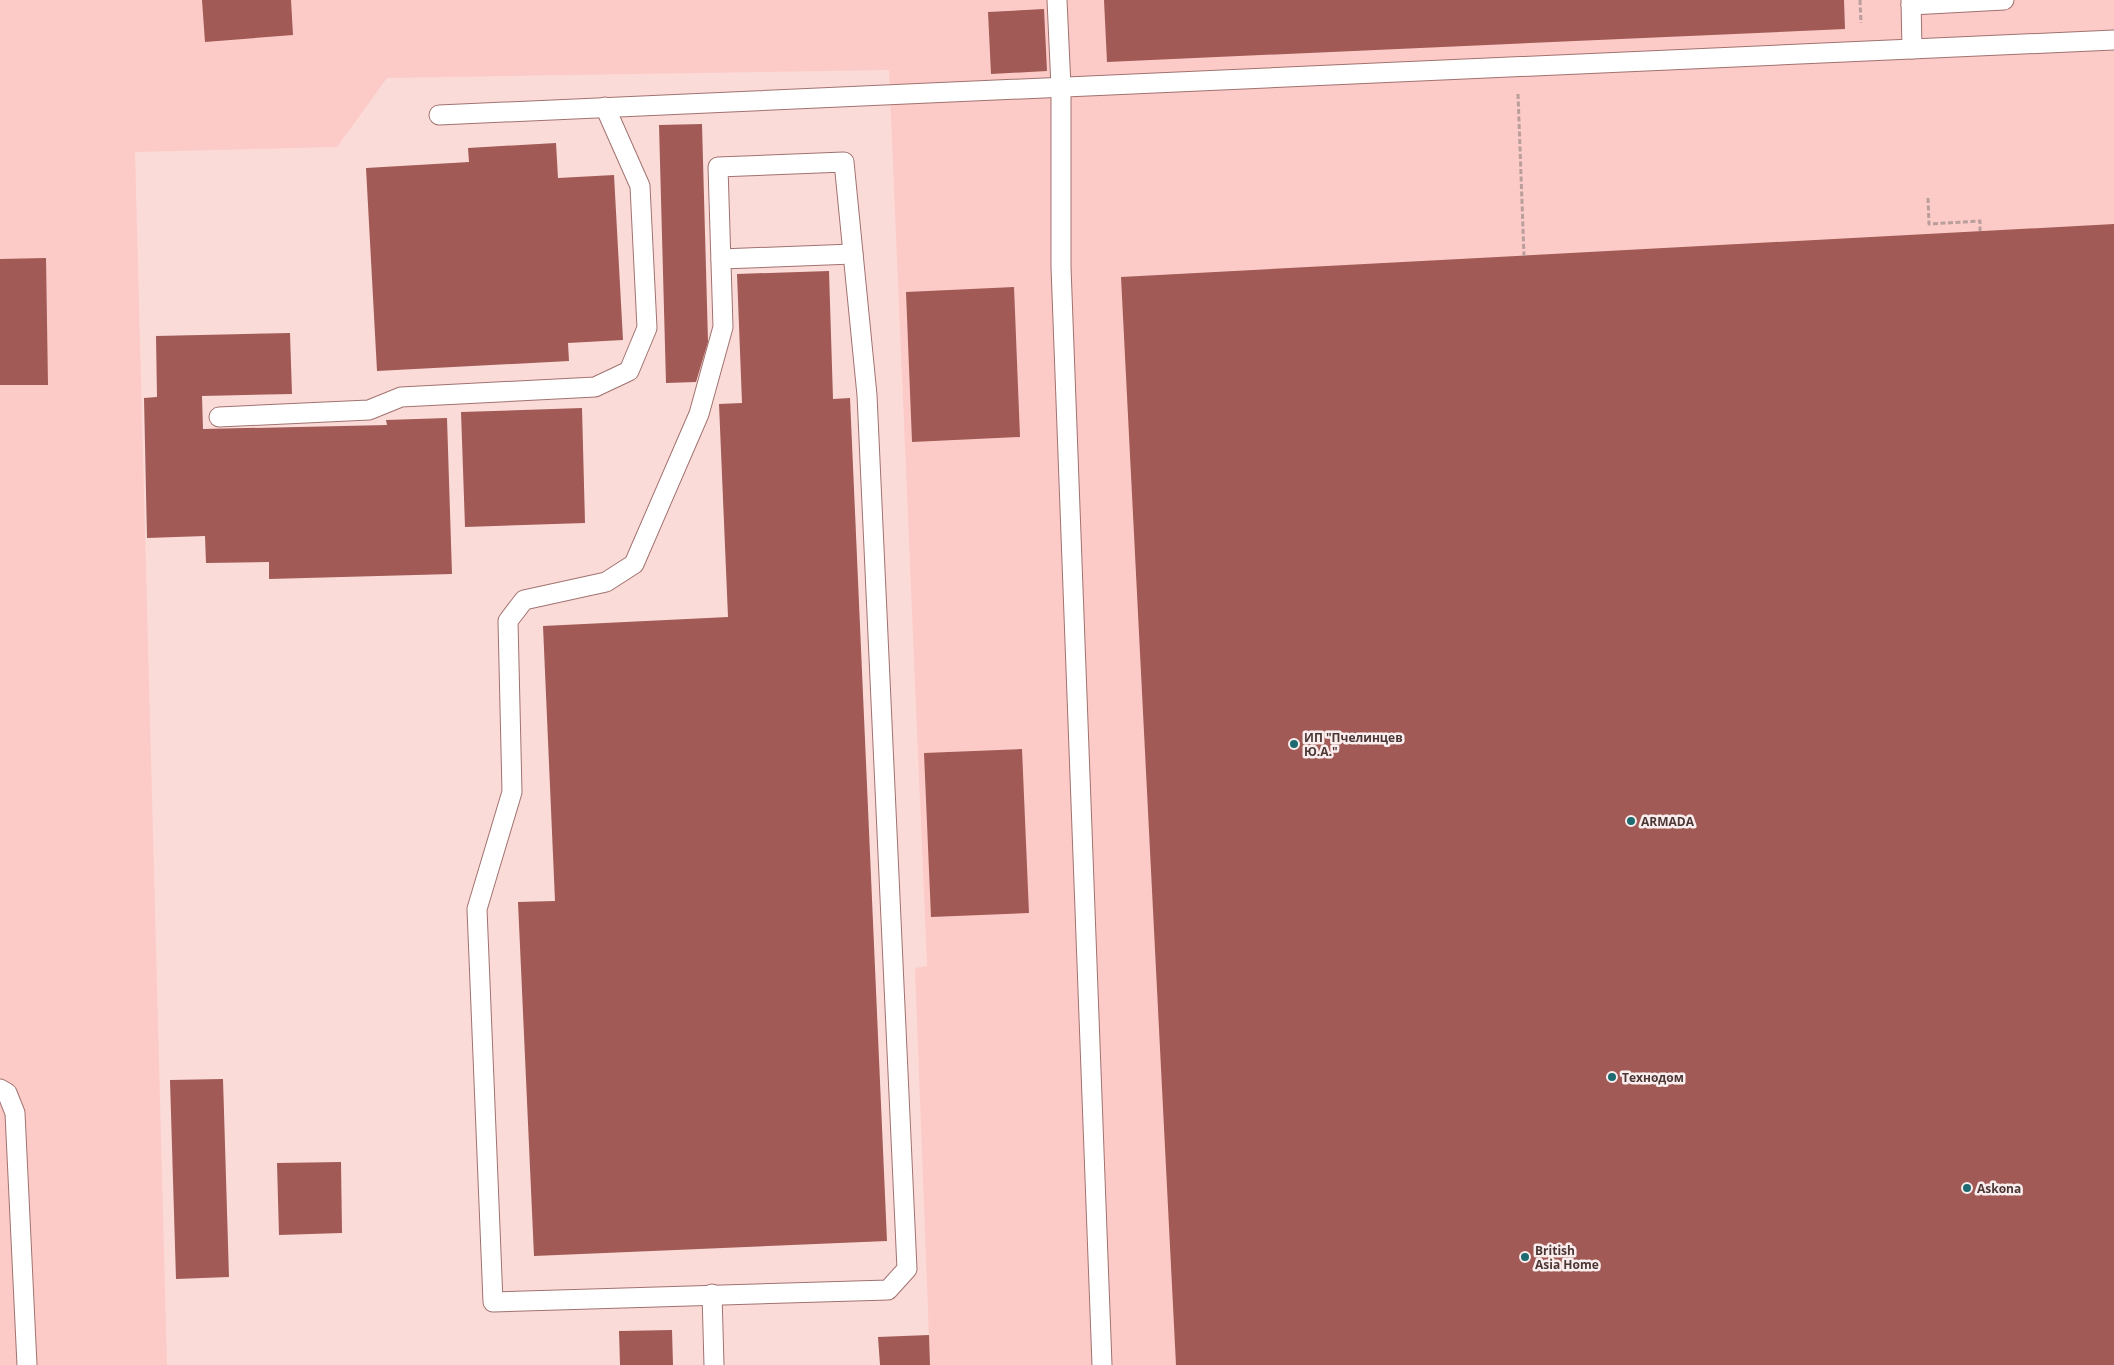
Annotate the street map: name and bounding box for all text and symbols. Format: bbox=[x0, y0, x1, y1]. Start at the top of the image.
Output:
place label: ИП "Пчелинцев Ю.А." bbox=[1304, 729, 1403, 760]
marker: ИП "Пчелинцев Ю.А." bbox=[1288, 738, 1300, 750]
place label: ARMADA bbox=[1641, 813, 1695, 830]
marker: ARMADA bbox=[1625, 815, 1637, 827]
place label: Технодом bbox=[1622, 1069, 1684, 1086]
marker: Технодом bbox=[1606, 1071, 1618, 1083]
place label: Askona bbox=[1977, 1180, 2021, 1197]
marker: Askona bbox=[1961, 1182, 1973, 1194]
place label: British Asia Home bbox=[1535, 1242, 1599, 1273]
marker: British Asia Home bbox=[1519, 1251, 1531, 1263]

